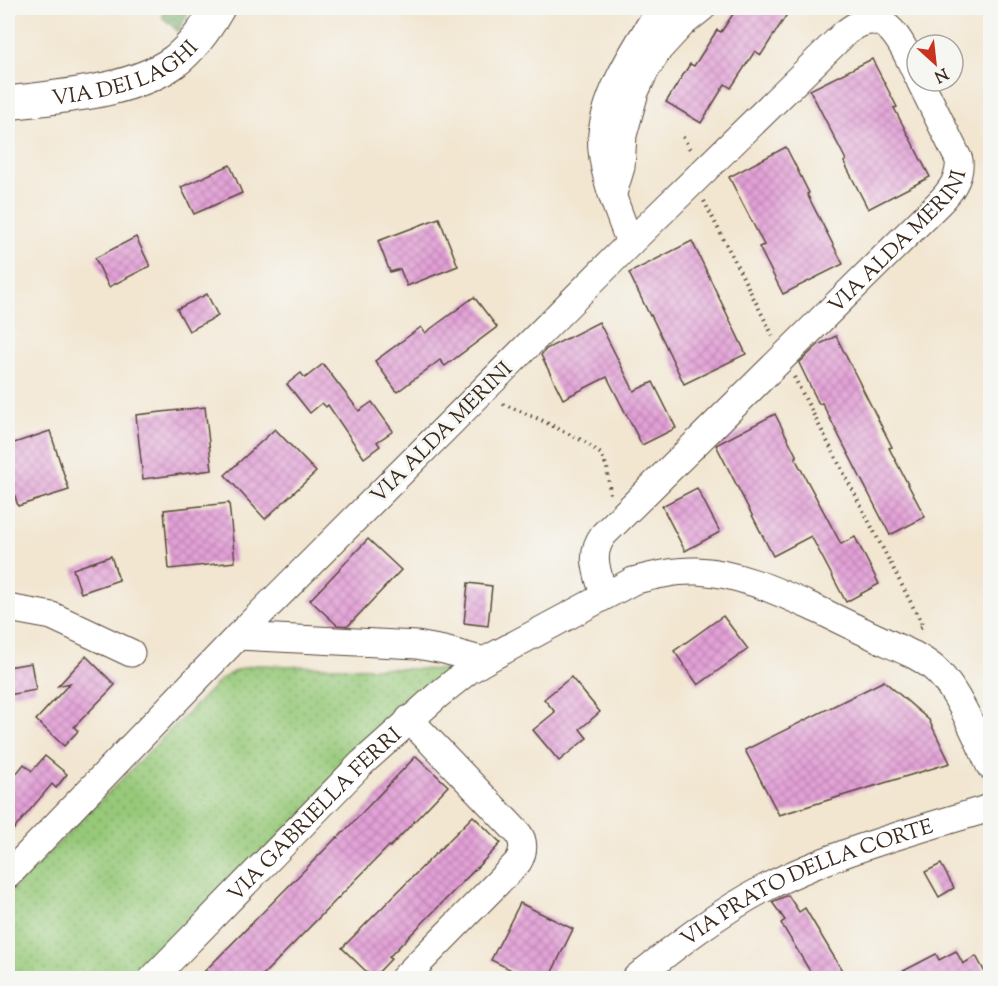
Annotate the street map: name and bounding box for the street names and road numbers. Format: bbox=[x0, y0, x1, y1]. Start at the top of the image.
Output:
street label: VIA DEI LAGHI bbox=[50, 34, 206, 115]
street label: VIA ALDA MERINI bbox=[822, 167, 975, 321]
street label: VIA ALDA MERINI bbox=[365, 356, 520, 511]
street label: VIA GABRIELLA FERRI bbox=[222, 721, 409, 909]
street label: VIA PRATO DELLA CORTE bbox=[675, 813, 937, 955]

